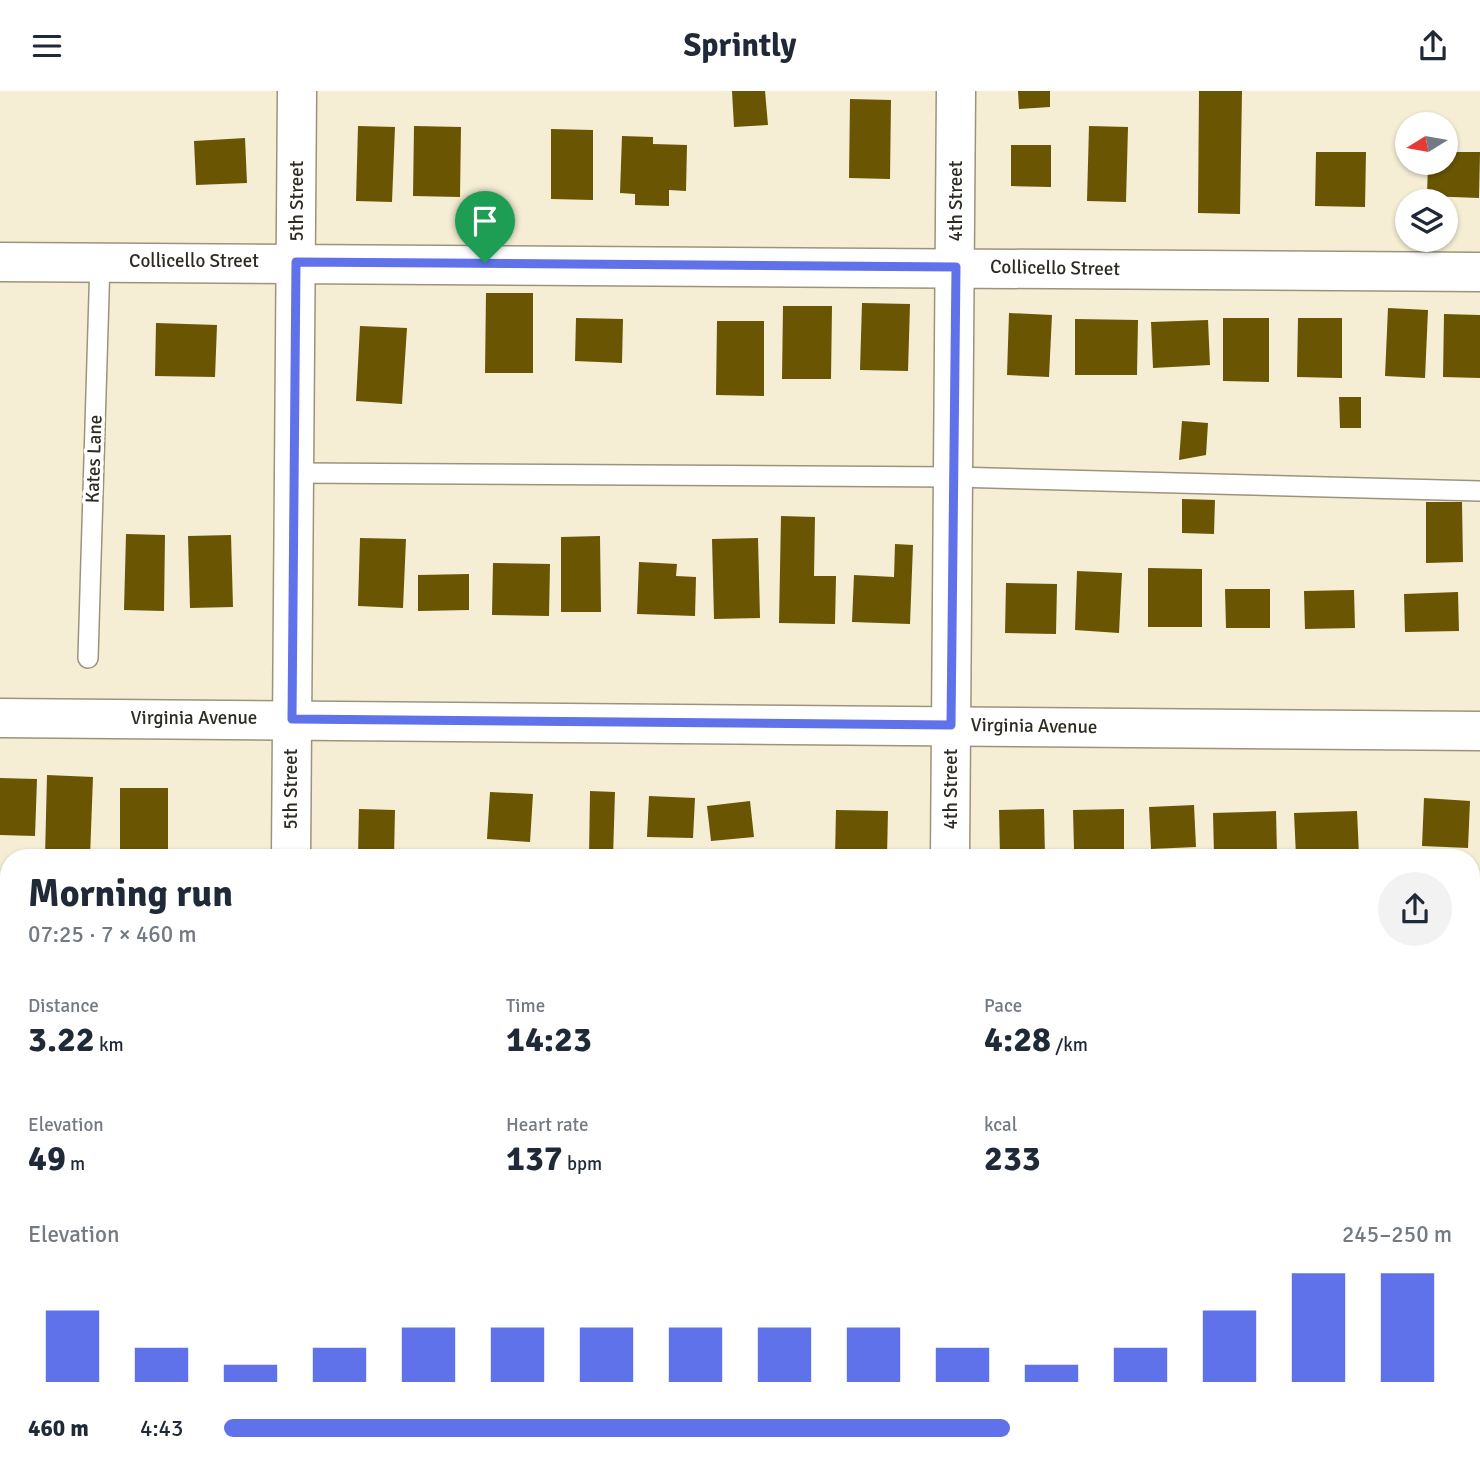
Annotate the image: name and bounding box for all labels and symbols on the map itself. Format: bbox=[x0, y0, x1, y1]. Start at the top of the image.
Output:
north arrow bbox=[1395, 112, 1458, 175]
street label: 5th Street bbox=[285, 160, 309, 241]
street label: 4th Street bbox=[944, 160, 968, 241]
pin bbox=[455, 191, 515, 263]
street label: Collicello Street bbox=[129, 249, 259, 273]
street label: Collicello Street bbox=[990, 255, 1120, 281]
street label: Kates Lane bbox=[80, 414, 108, 504]
street label: Virginia Avenue bbox=[131, 706, 257, 730]
street label: Virginia Avenue bbox=[970, 713, 1098, 739]
street label: 5th Street bbox=[279, 748, 303, 829]
street label: 4th Street bbox=[939, 748, 963, 829]

